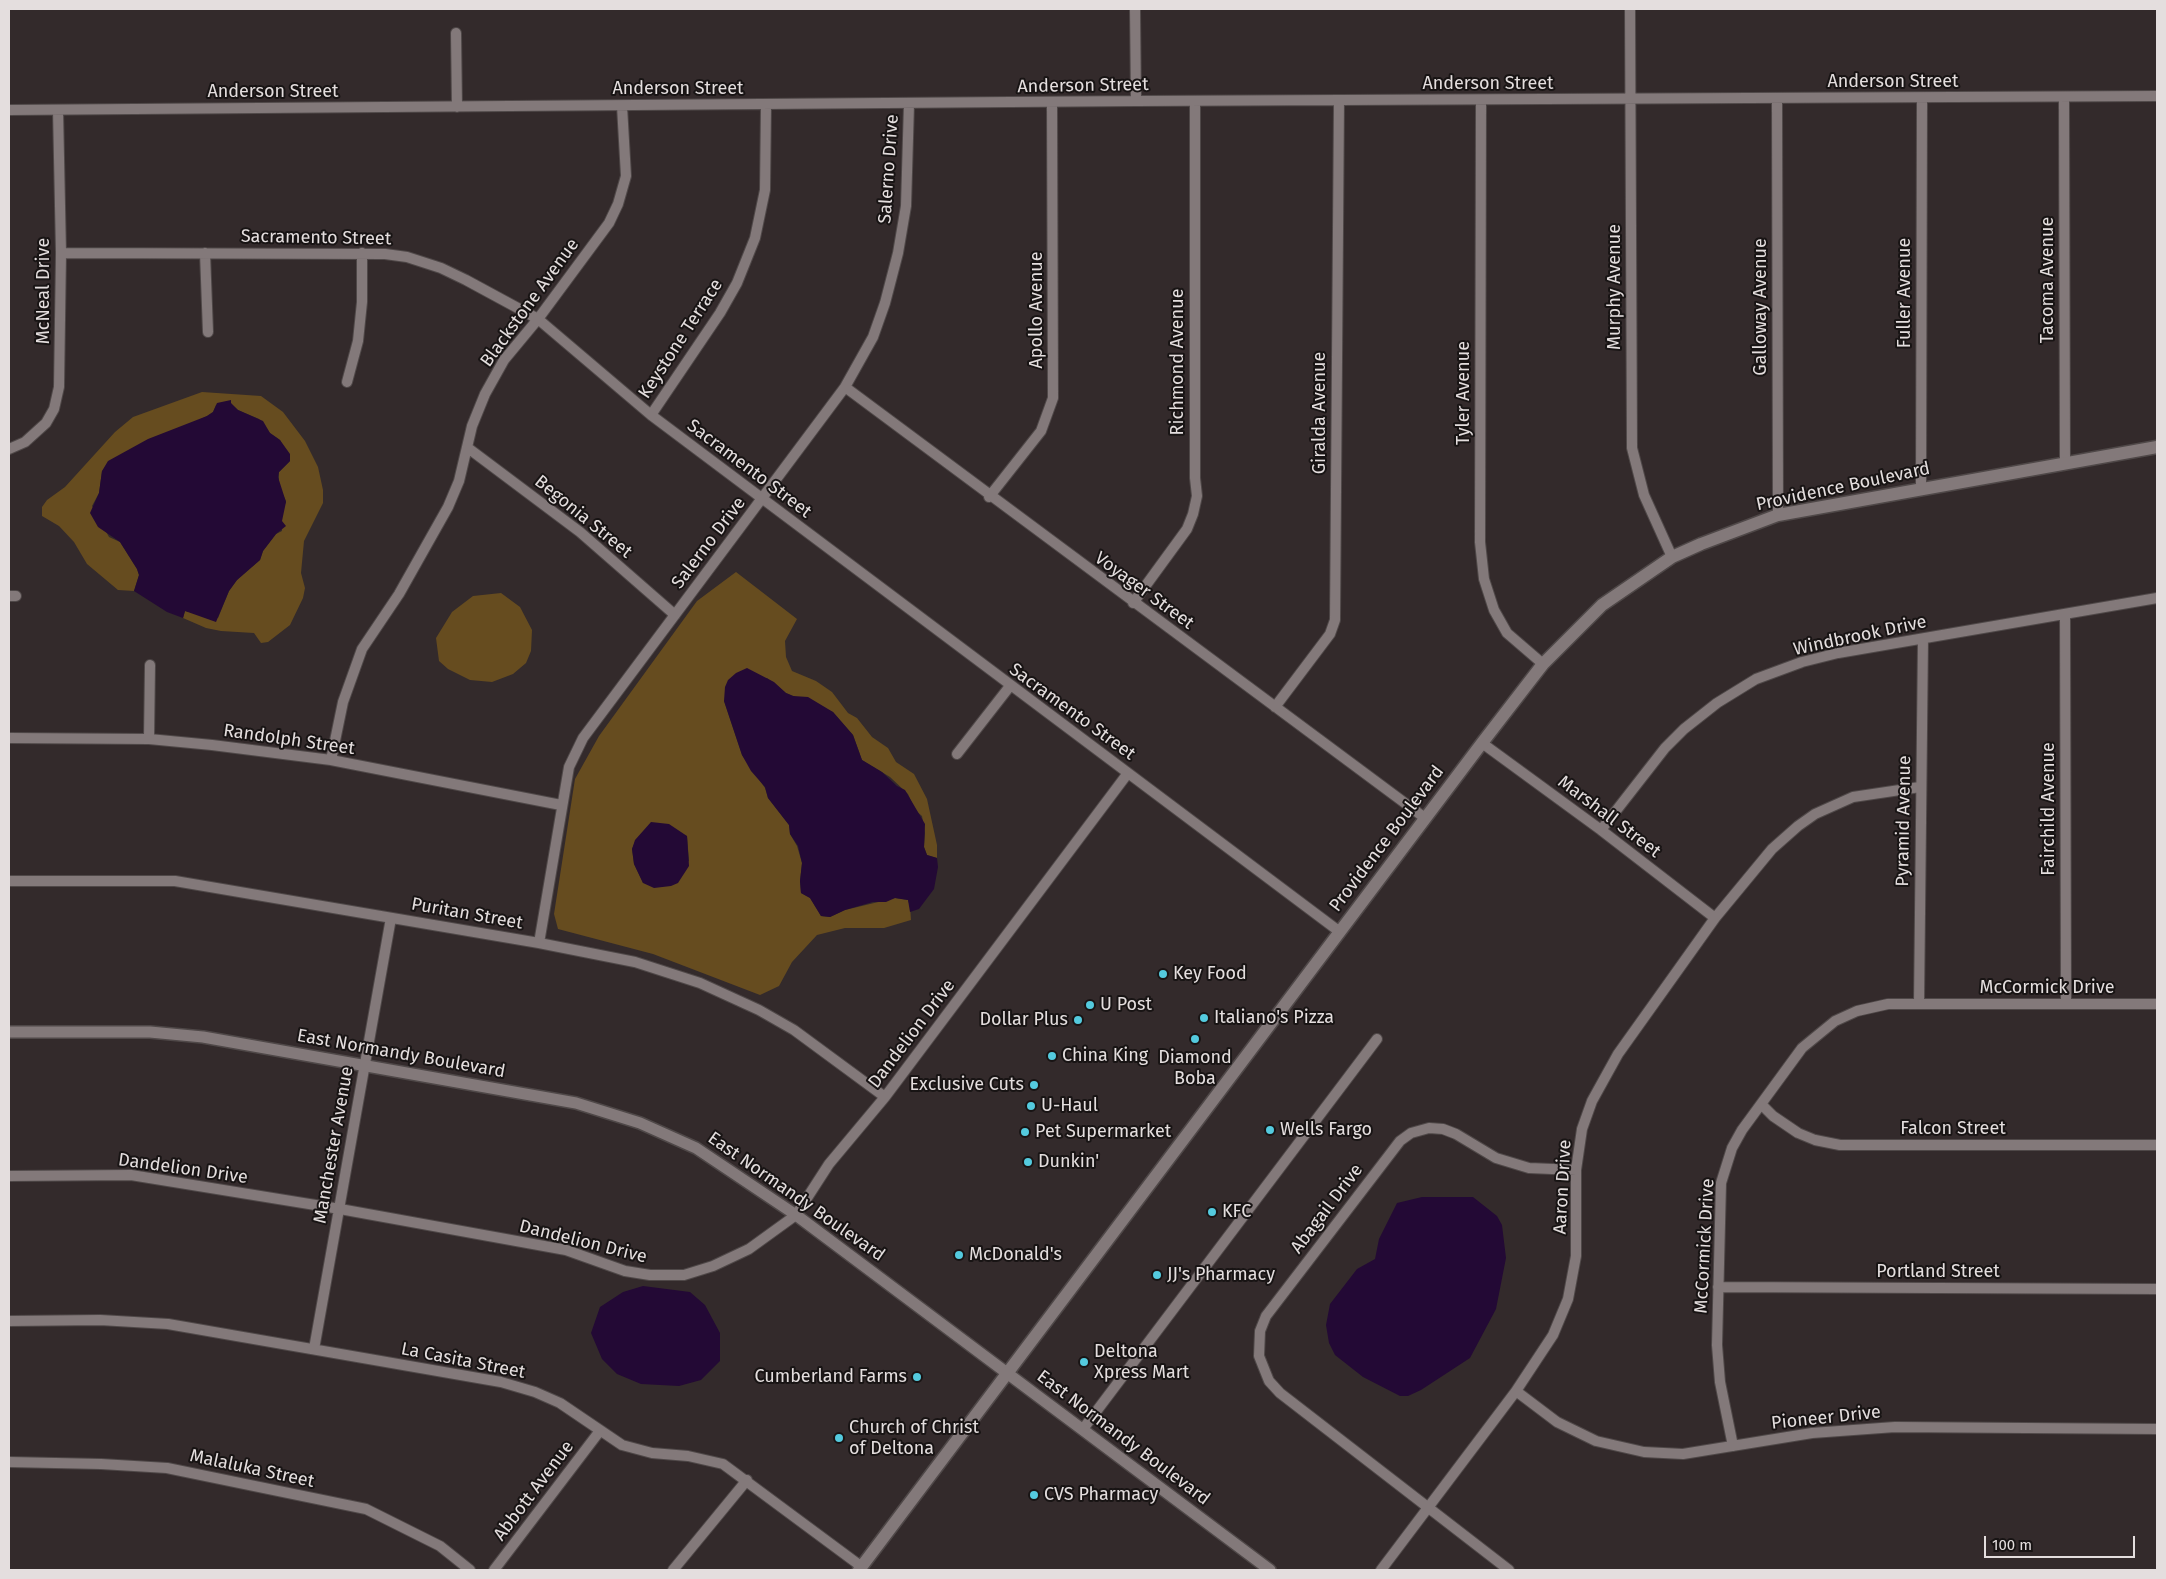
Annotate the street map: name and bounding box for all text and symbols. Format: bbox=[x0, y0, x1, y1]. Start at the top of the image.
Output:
street label: Anderson Street bbox=[1827, 71, 1959, 93]
street label: Anderson Street bbox=[1422, 73, 1554, 95]
street label: Anderson Street bbox=[1017, 74, 1149, 98]
street label: Anderson Street bbox=[612, 78, 744, 100]
street label: Anderson Street bbox=[207, 81, 339, 103]
street label: Salerno Drive bbox=[874, 114, 904, 224]
street label: Tacoma Avenue bbox=[2037, 217, 2059, 343]
street label: Murphy Avenue bbox=[1604, 224, 1626, 350]
street label: Sacramento Street bbox=[241, 226, 391, 250]
street label: Blackstone Avenue bbox=[476, 234, 584, 372]
street label: McNeal Drive bbox=[33, 238, 55, 344]
street label: Galloway Avenue bbox=[1750, 238, 1772, 376]
street label: Fuller Avenue bbox=[1894, 238, 1916, 348]
street label: Apollo Avenue bbox=[1026, 252, 1048, 368]
street label: Keystone Terrace bbox=[634, 275, 728, 403]
street label: Richmond Avenue bbox=[1167, 289, 1189, 435]
street label: Tyler Avenue bbox=[1453, 341, 1475, 445]
street label: Giralda Avenue bbox=[1309, 352, 1331, 474]
street label: Sacramento Street bbox=[682, 415, 816, 523]
street label: Providence Boulevard bbox=[1754, 458, 1932, 516]
street label: Begonia Street bbox=[530, 471, 636, 563]
street label: Salerno Drive bbox=[667, 493, 751, 593]
street label: Voyager Street bbox=[1090, 548, 1198, 634]
street label: Windbrook Drive bbox=[1791, 611, 1929, 661]
street label: Sacramento Street bbox=[1005, 659, 1139, 765]
street label: Randolph Street bbox=[222, 720, 356, 760]
street label: Fairchild Avenue bbox=[2038, 742, 2060, 876]
street label: Pyramid Avenue bbox=[1892, 755, 1916, 887]
street label: Providence Boulevard bbox=[1325, 762, 1449, 916]
street label: Marshall Street bbox=[1553, 771, 1665, 863]
street label: Puritan Street bbox=[410, 894, 524, 934]
place label: Key Food bbox=[1173, 963, 1247, 985]
marker: Key Food bbox=[1157, 968, 1169, 980]
street label: Dandelion Drive bbox=[864, 975, 960, 1093]
street label: McCormick Drive bbox=[1979, 977, 2115, 999]
place label: U Post bbox=[1100, 994, 1152, 1016]
marker: U Post bbox=[1084, 999, 1096, 1011]
place label: Italiano's Pizza bbox=[1214, 1007, 1334, 1029]
place label: Dollar Plus bbox=[979, 1009, 1068, 1031]
marker: Italiano's Pizza bbox=[1198, 1012, 1210, 1024]
marker: Dollar Plus bbox=[1072, 1014, 1084, 1026]
street label: East Normandy Boulevard bbox=[295, 1025, 507, 1083]
marker: Diamond Boba bbox=[1189, 1033, 1201, 1045]
place label: China King bbox=[1062, 1045, 1148, 1067]
place label: Diamond Boba bbox=[1158, 1047, 1232, 1090]
marker: China King bbox=[1046, 1050, 1058, 1062]
street label: Manchester Avenue bbox=[310, 1065, 358, 1225]
place label: Exclusive Cuts bbox=[909, 1074, 1024, 1096]
marker: Exclusive Cuts bbox=[1028, 1079, 1040, 1091]
place label: U-Haul bbox=[1041, 1095, 1098, 1117]
marker: U-Haul bbox=[1025, 1100, 1037, 1112]
street label: Falcon Street bbox=[1900, 1118, 2006, 1140]
place label: Wells Fargo bbox=[1280, 1119, 1372, 1141]
place label: Pet Supermarket bbox=[1035, 1121, 1171, 1143]
marker: Wells Fargo bbox=[1264, 1124, 1276, 1136]
marker: Pet Supermarket bbox=[1019, 1126, 1031, 1138]
street label: East Normandy Boulevard bbox=[703, 1128, 889, 1266]
street label: Aaron Drive bbox=[1550, 1139, 1576, 1235]
street label: Dandelion Drive bbox=[117, 1149, 249, 1189]
place label: Dunkin' bbox=[1038, 1151, 1099, 1173]
marker: Dunkin' bbox=[1022, 1156, 1034, 1168]
street label: Abagail Drive bbox=[1286, 1160, 1368, 1258]
street label: McCormick Drive bbox=[1691, 1178, 1719, 1314]
place label: KFC bbox=[1222, 1201, 1251, 1223]
marker: KFC bbox=[1206, 1206, 1218, 1218]
street label: Dandelion Drive bbox=[517, 1216, 649, 1268]
place label: McDonald's bbox=[969, 1244, 1062, 1266]
marker: McDonald's bbox=[953, 1249, 965, 1261]
street label: Portland Street bbox=[1876, 1261, 2000, 1283]
place label: JJ's Pharmacy bbox=[1167, 1264, 1275, 1286]
marker: JJ's Pharmacy bbox=[1151, 1269, 1163, 1281]
street label: La Casita Street bbox=[399, 1338, 527, 1384]
place label: Deltona Xpress Mart bbox=[1094, 1341, 1189, 1384]
marker: Deltona Xpress Mart bbox=[1078, 1356, 1090, 1368]
place label: Cumberland Farms bbox=[754, 1366, 907, 1388]
street label: East Normandy Boulevard bbox=[1032, 1366, 1214, 1510]
marker: Cumberland Farms bbox=[911, 1371, 923, 1383]
street label: Pioneer Drive bbox=[1770, 1402, 1882, 1434]
place label: Church of Christ of Deltona bbox=[849, 1417, 979, 1460]
marker: Church of Christ of Deltona bbox=[833, 1432, 845, 1444]
street label: Abbott Avenue bbox=[489, 1437, 579, 1545]
street label: Malaluka Street bbox=[188, 1445, 316, 1493]
place label: CVS Pharmacy bbox=[1044, 1484, 1158, 1506]
marker: CVS Pharmacy bbox=[1028, 1489, 1040, 1501]
scale bar bbox=[1986, 1526, 2137, 1558]
text: 100 m bbox=[1992, 1536, 2032, 1554]

